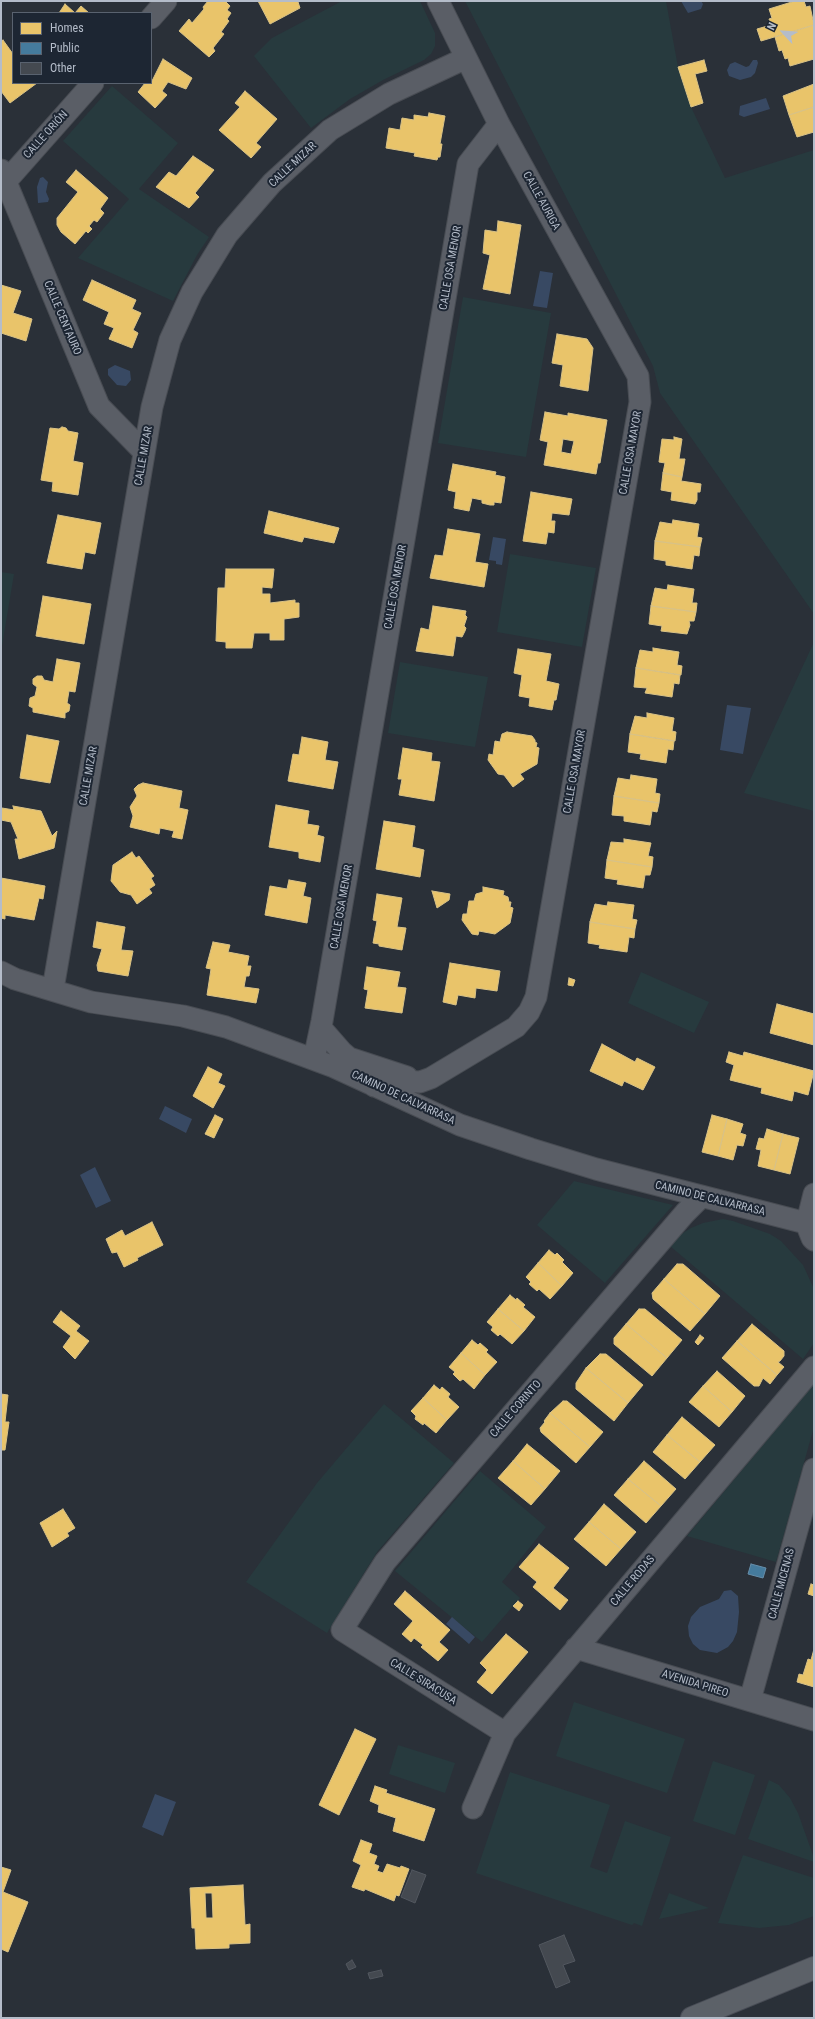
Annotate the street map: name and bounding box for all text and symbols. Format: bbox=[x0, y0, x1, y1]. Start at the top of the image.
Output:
legend bbox=[12, 12, 152, 84]
north arrow bbox=[763, 12, 803, 52]
text: Homes bbox=[50, 21, 84, 35]
text: N bbox=[764, 21, 779, 32]
text: Public bbox=[50, 41, 79, 55]
text: Other bbox=[50, 61, 76, 75]
street label: CALLE ORIÓN bbox=[21, 108, 71, 162]
street label: CALLE MIZAR bbox=[267, 140, 319, 190]
street label: CALLE AURIGA bbox=[519, 169, 563, 233]
street label: CALLE OSA MENOR bbox=[437, 225, 465, 311]
street label: CALLE CENTAURO bbox=[40, 279, 84, 357]
street label: CALLE OSA MAYOR bbox=[617, 410, 645, 496]
street label: CALLE MIZAR bbox=[132, 425, 156, 487]
street label: CALLE OSA MENOR bbox=[382, 544, 410, 630]
street label: CALLE OSA MAYOR bbox=[561, 729, 589, 815]
street label: CALLE MIZAR bbox=[77, 745, 101, 807]
street label: CALLE OSA MENOR bbox=[328, 864, 356, 950]
street label: CAMINO DE CALVARRASA bbox=[349, 1068, 457, 1128]
street label: CAMINO DE CALVARRASA bbox=[654, 1179, 766, 1219]
street label: CALLE CORINTO bbox=[488, 1378, 544, 1440]
street label: CALLE MICENAS bbox=[766, 1547, 798, 1621]
street label: CALLE RODAS bbox=[608, 1553, 658, 1609]
street label: CALLE SIRACUSA bbox=[387, 1656, 459, 1708]
street label: AVENIDA PIREO bbox=[660, 1668, 730, 1700]

